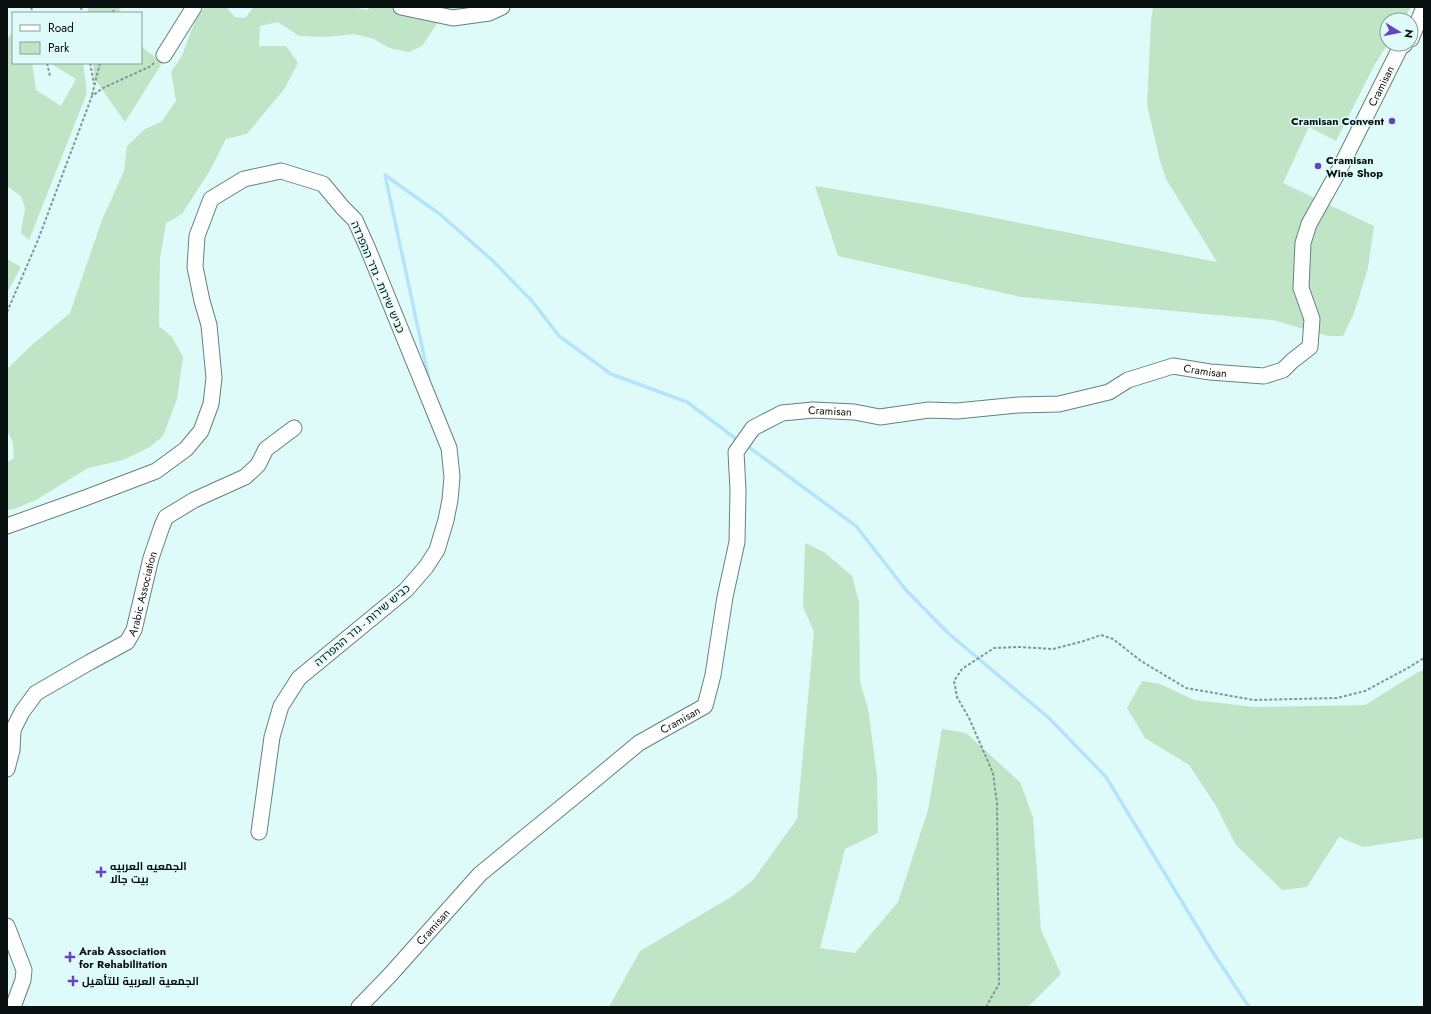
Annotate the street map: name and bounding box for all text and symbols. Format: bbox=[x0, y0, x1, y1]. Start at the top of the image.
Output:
legend bbox=[12, 12, 142, 64]
north arrow bbox=[1379, 12, 1419, 52]
text: Road bbox=[48, 19, 74, 37]
text: N bbox=[1400, 28, 1417, 39]
text: Park bbox=[48, 39, 70, 57]
street label: Cramisan bbox=[1364, 63, 1398, 109]
place label: Cramisan Convent bbox=[1291, 113, 1385, 129]
marker: Cramisan Convent bbox=[1387, 116, 1397, 126]
place label: Cramisan Wine Shop bbox=[1326, 152, 1383, 181]
marker: Cramisan Wine Shop bbox=[1313, 161, 1323, 171]
street label: כביש שירות - גדר ההפרדה bbox=[347, 218, 409, 336]
street label: Cramisan bbox=[1182, 360, 1227, 381]
street label: Cramisan bbox=[807, 402, 852, 420]
street label: Arabic Association bbox=[124, 549, 161, 639]
street label: כביש שירות - גדר ההפרדה bbox=[311, 580, 414, 670]
street label: Cramisan bbox=[657, 702, 703, 738]
place label: الجمعيه العربيه بيت جالا bbox=[110, 858, 187, 887]
marker: الجمعيه العربيه بيت جالا bbox=[95, 866, 107, 878]
street label: Cramisan bbox=[412, 905, 453, 948]
place label: Arab Association for Rehabilitation bbox=[78, 943, 167, 972]
marker: Arab Association for Rehabilitation bbox=[64, 951, 76, 963]
place label: الجمعية العربية للتأهيل bbox=[82, 973, 199, 989]
marker: الجمعية العربية للتأهيل bbox=[67, 975, 79, 987]

